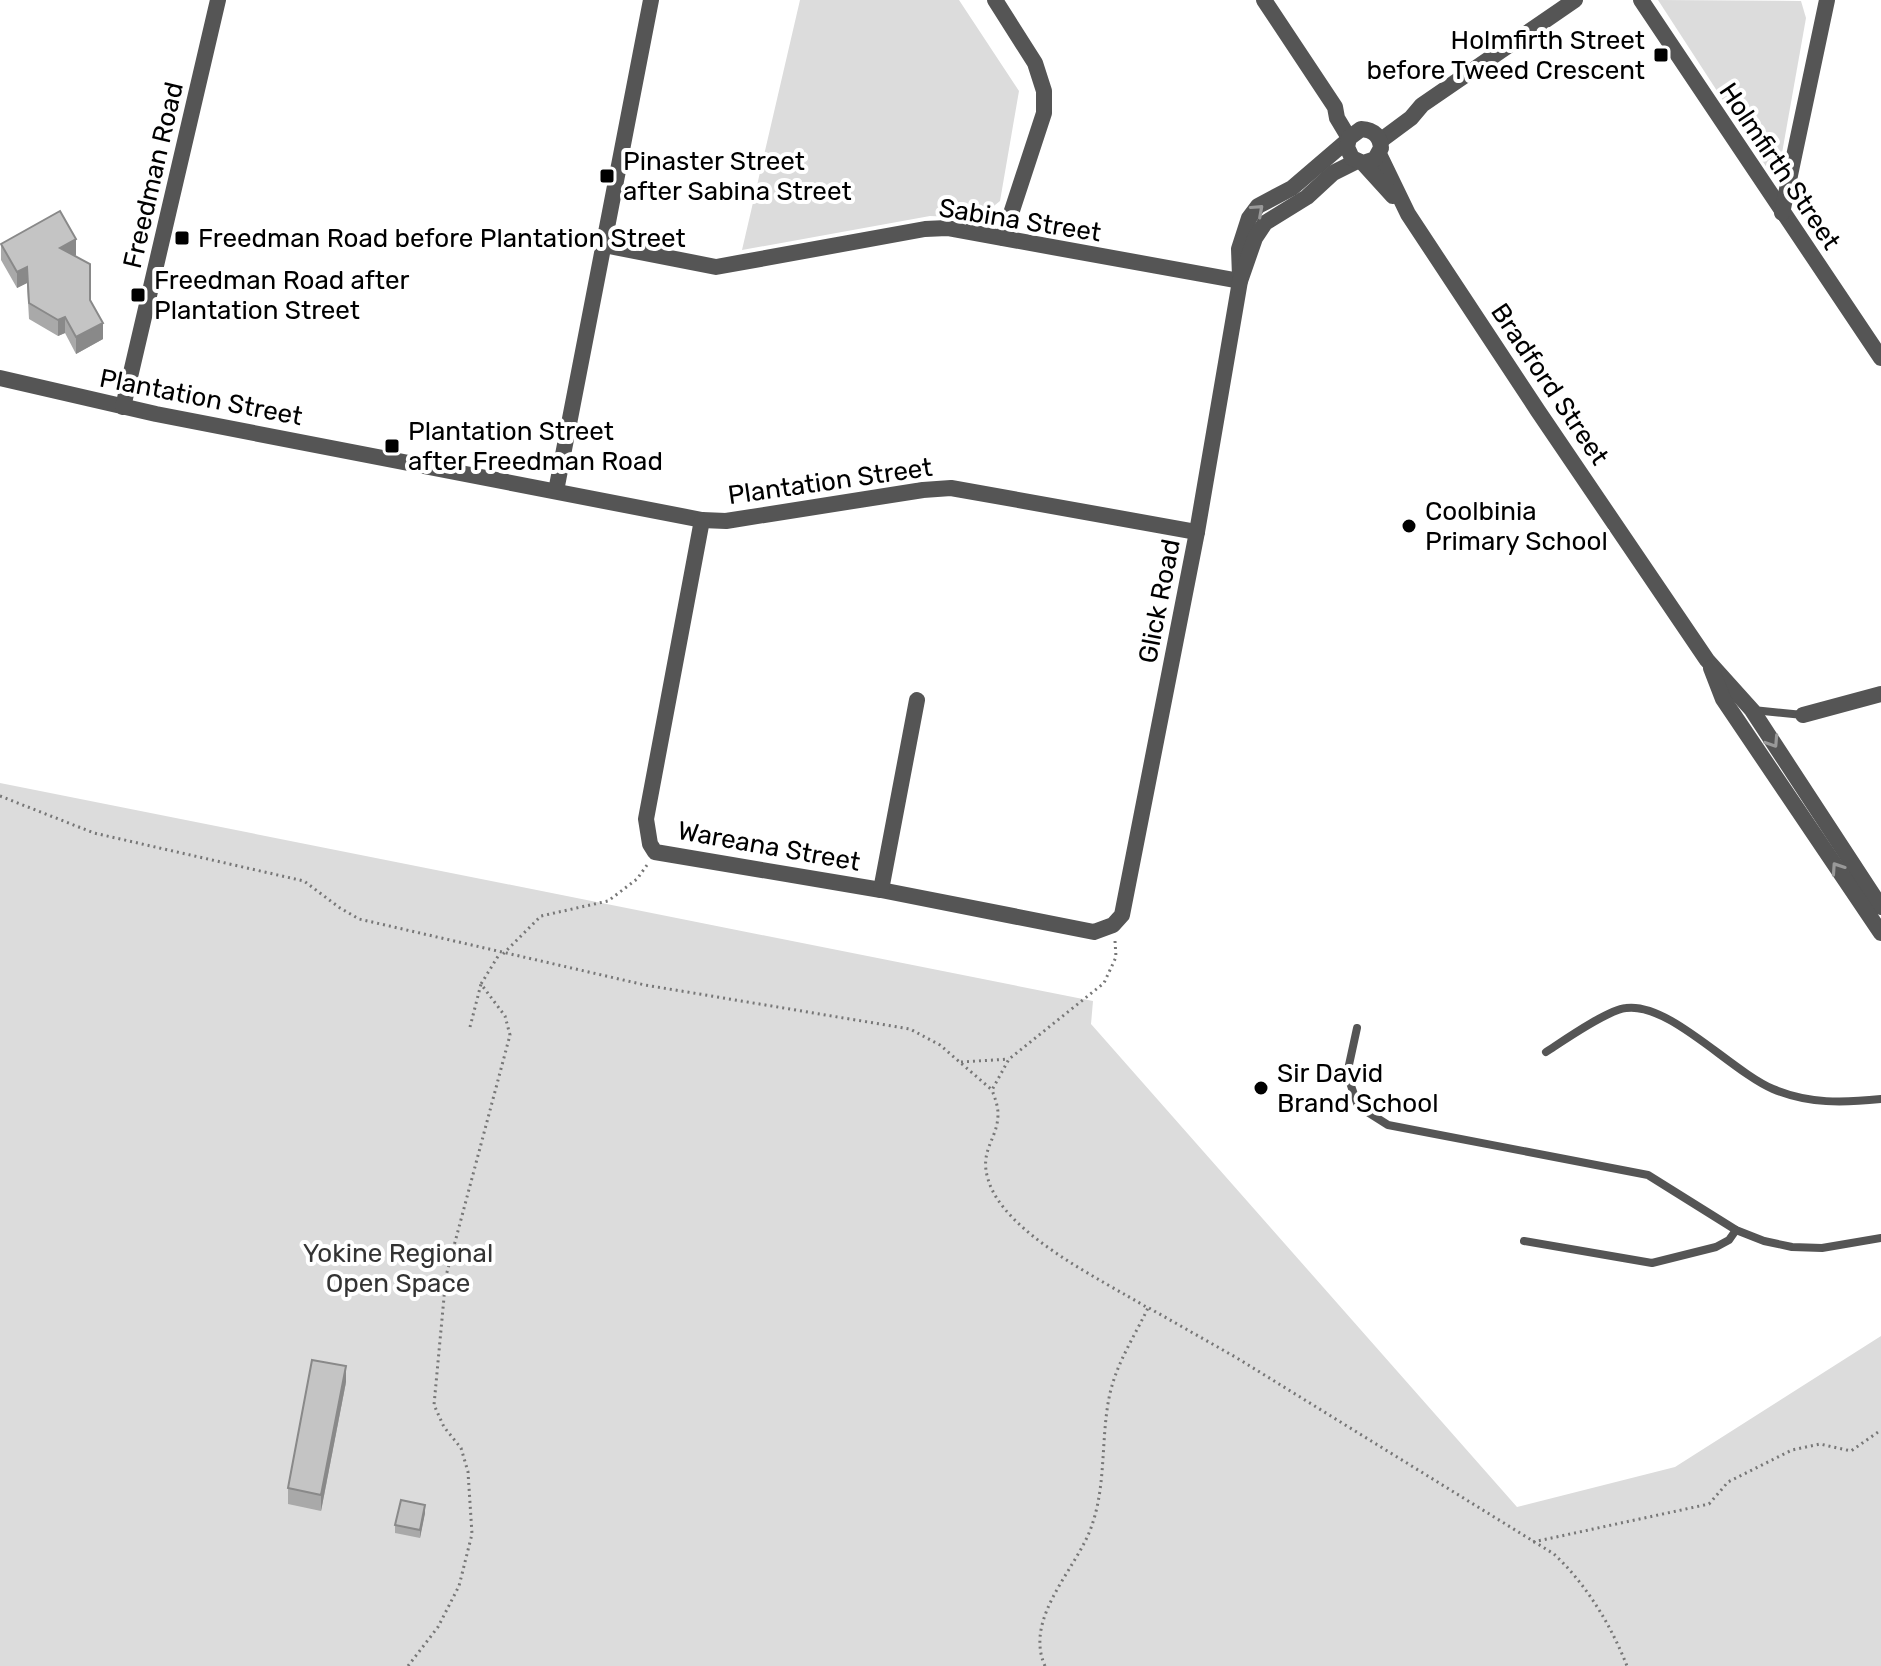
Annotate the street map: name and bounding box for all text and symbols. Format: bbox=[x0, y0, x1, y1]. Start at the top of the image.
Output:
place label: Holmfirth Street before Tweed Crescent bbox=[1366, 25, 1645, 86]
marker: Holmfirth Street before Tweed Crescent bbox=[1652, 46, 1670, 64]
street label: Holmfirth Street bbox=[1712, 77, 1847, 256]
street label: Freedman Road bbox=[117, 79, 190, 271]
place label: Pinaster Street after Sabina Street bbox=[623, 146, 852, 207]
marker: Pinaster Street after Sabina Street bbox=[598, 167, 616, 185]
street label: Sabina Street bbox=[937, 192, 1103, 249]
one-way arrow bbox=[1249, 204, 1263, 219]
place label: Freedman Road before Plantation Street bbox=[198, 223, 686, 254]
marker: Freedman Road before Plantation Street bbox=[173, 229, 191, 247]
place label: Freedman Road after Plantation Street bbox=[154, 265, 410, 326]
marker: Freedman Road after Plantation Street bbox=[129, 286, 147, 304]
street label: Bradford Street bbox=[1484, 298, 1615, 471]
street label: Plantation Street bbox=[97, 363, 305, 432]
place label: Plantation Street after Freedman Road bbox=[408, 416, 663, 477]
marker: Plantation Street after Freedman Road bbox=[383, 437, 401, 455]
street label: Plantation Street bbox=[726, 452, 934, 511]
place label: Coolbinia Primary School bbox=[1425, 496, 1608, 557]
marker: Coolbinia Primary School bbox=[1400, 517, 1418, 535]
street label: Glick Road bbox=[1132, 536, 1187, 666]
one-way arrow bbox=[1763, 733, 1778, 748]
street label: Wareana Street bbox=[675, 815, 863, 878]
one-way arrow bbox=[1832, 863, 1847, 877]
place label: Sir David Brand School bbox=[1277, 1058, 1439, 1119]
marker: Sir David Brand School bbox=[1252, 1079, 1270, 1097]
park label: Yokine Regional Open Space bbox=[303, 1238, 493, 1299]

